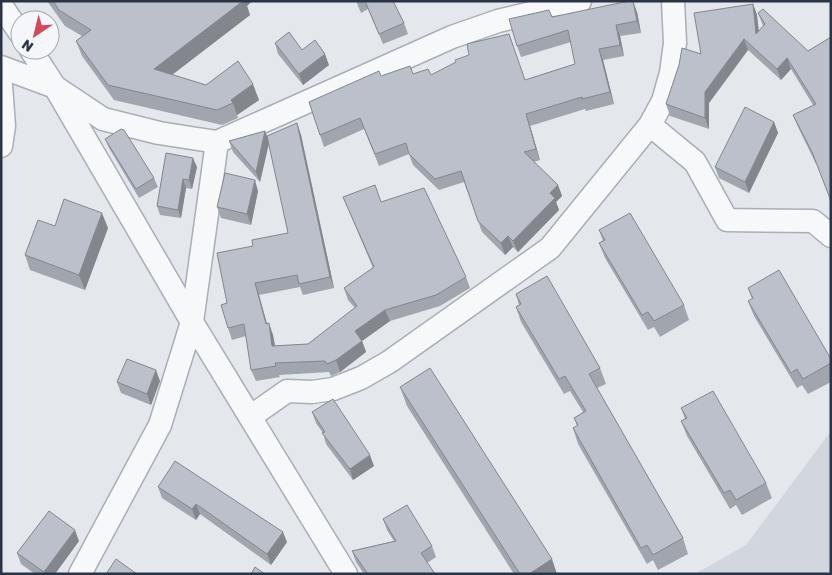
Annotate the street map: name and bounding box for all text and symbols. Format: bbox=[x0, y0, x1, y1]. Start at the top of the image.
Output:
north arrow bbox=[10, 10, 60, 60]
text: N bbox=[19, 35, 37, 55]

